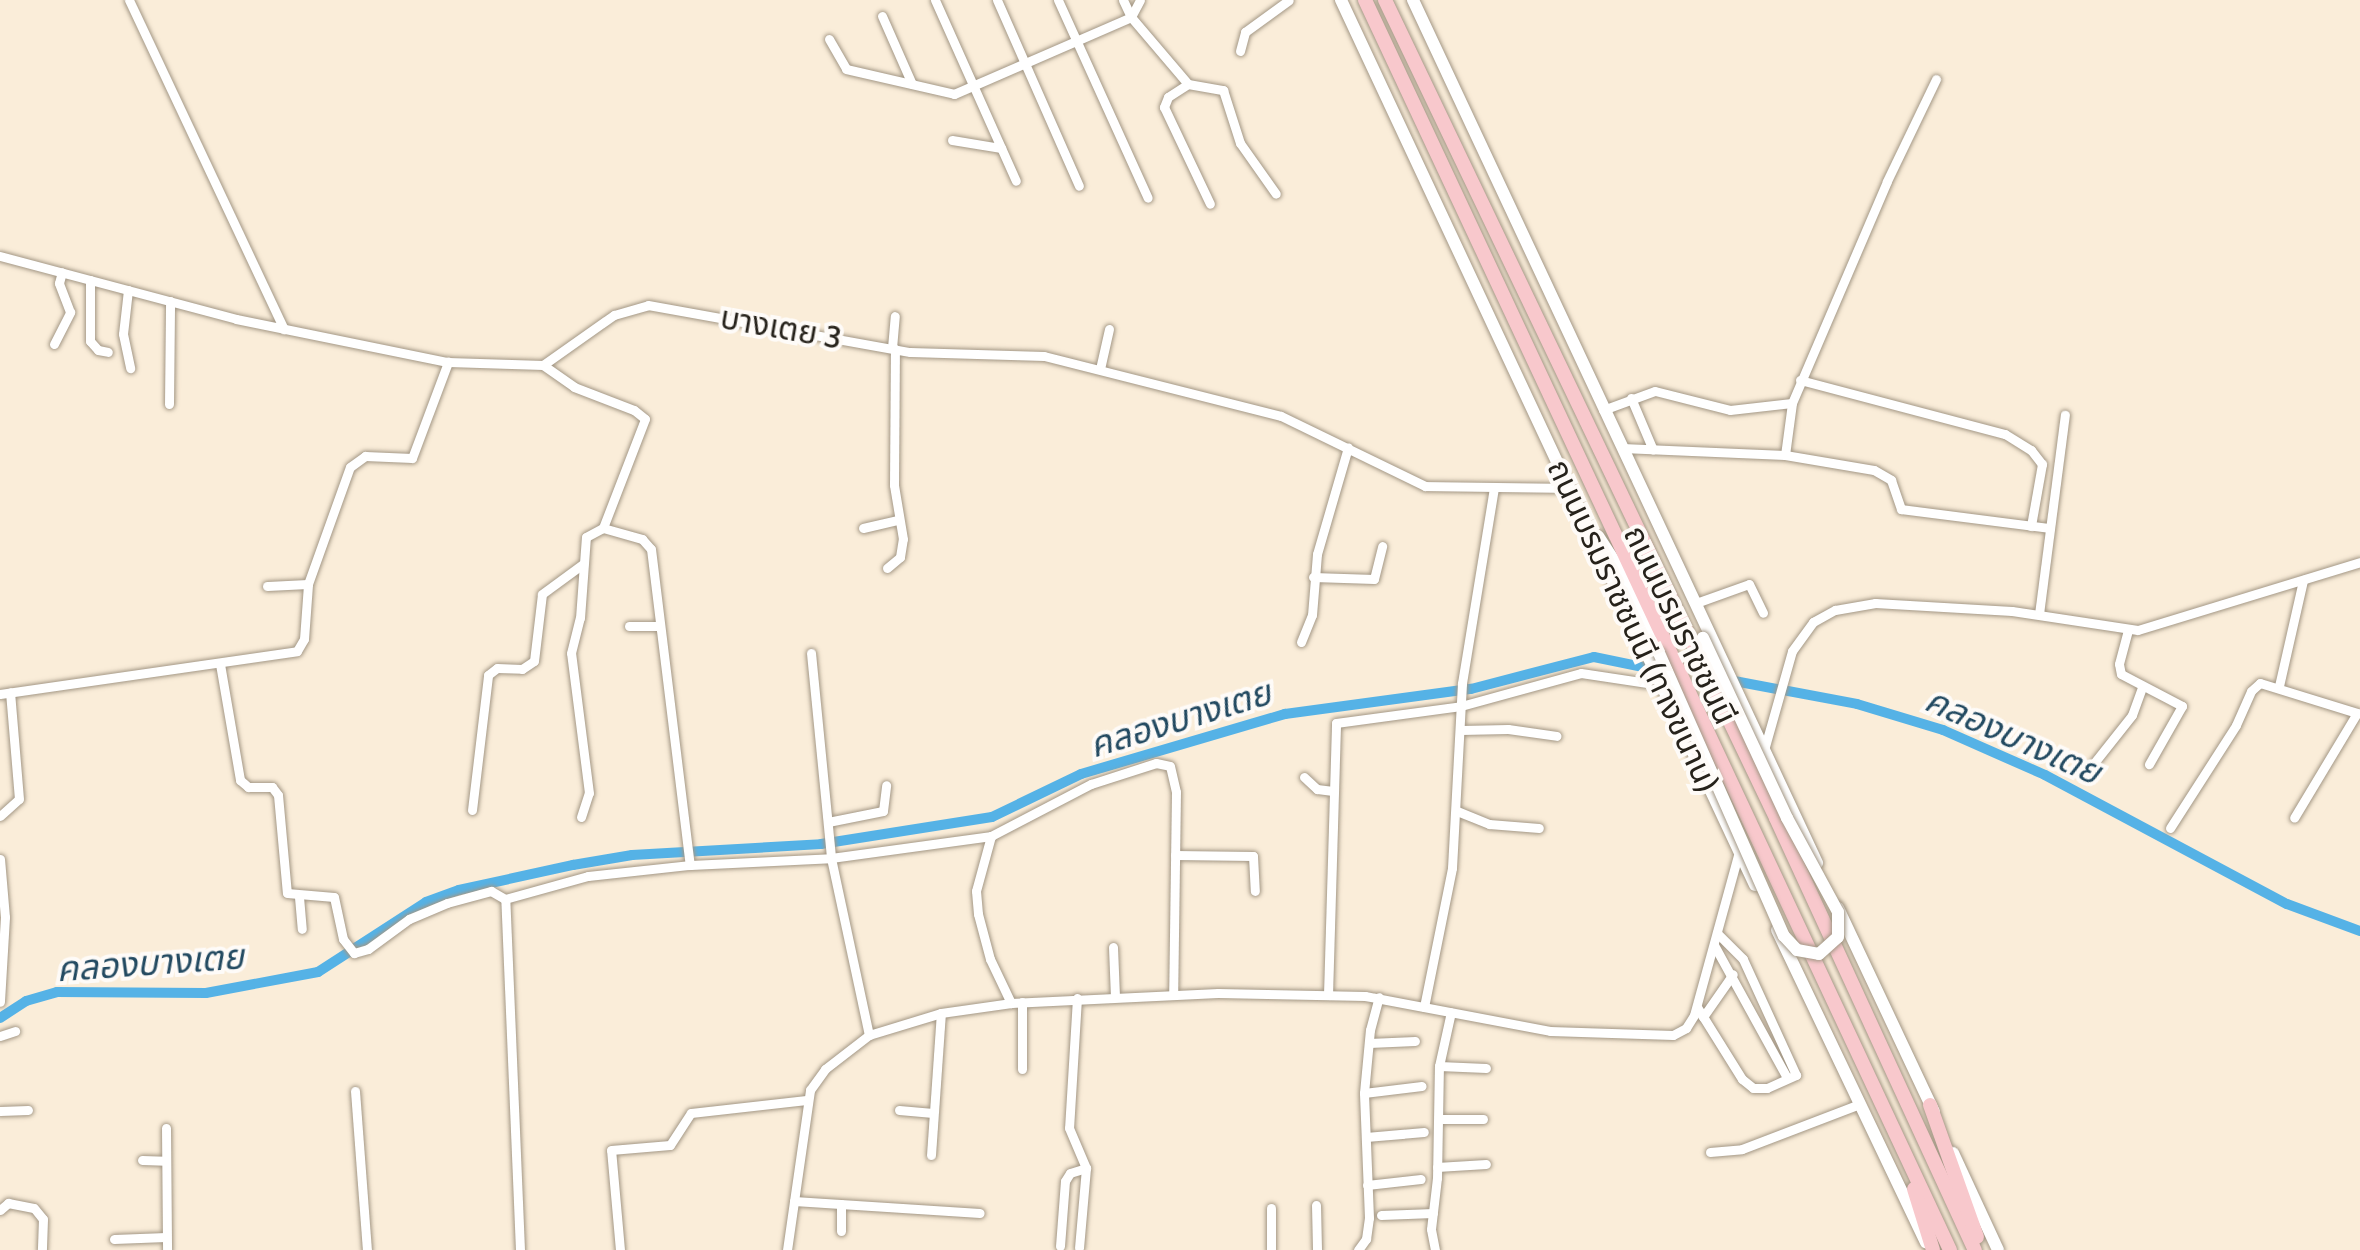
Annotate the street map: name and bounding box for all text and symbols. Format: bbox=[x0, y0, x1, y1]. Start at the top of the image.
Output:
street label: บางเตย 3 bbox=[717, 298, 845, 358]
street label: ถนนบรมราชชนนี (ทางขนาน) bbox=[1539, 454, 1727, 798]
street label: ถนนบรมราชชนนี bbox=[1615, 519, 1745, 731]
water label: คลองบางเตย bbox=[1084, 672, 1276, 766]
water label: คลองบางเตย bbox=[1919, 679, 2107, 793]
water label: คลองบางเตย bbox=[55, 936, 245, 990]

